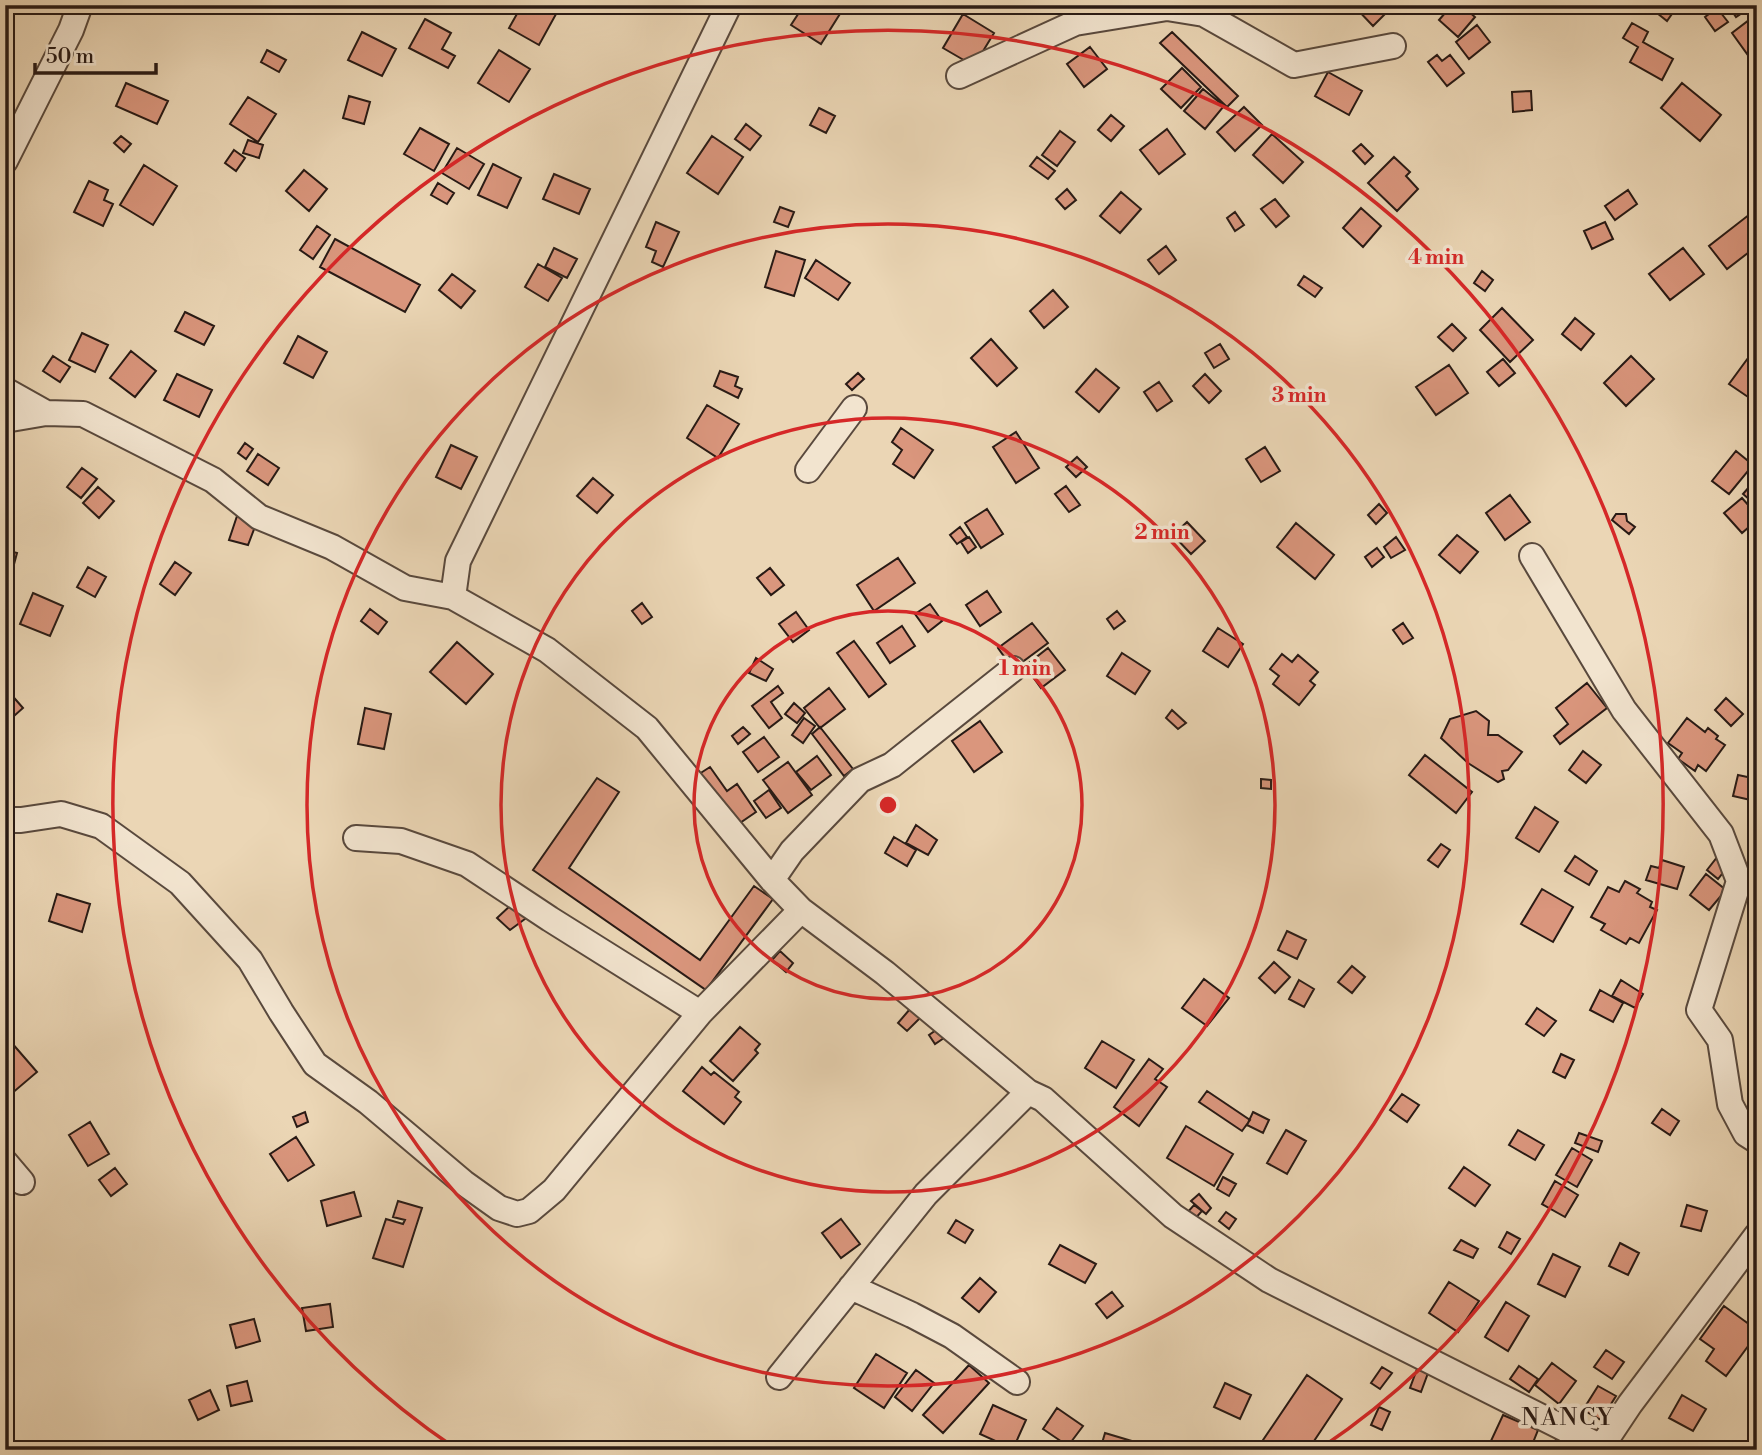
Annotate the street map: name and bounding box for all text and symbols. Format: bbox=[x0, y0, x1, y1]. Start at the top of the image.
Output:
scale bar bbox=[35, 32, 156, 76]
text: 50 m bbox=[46, 44, 94, 70]
text: 4 min bbox=[1408, 245, 1464, 271]
text: 3 min bbox=[1272, 383, 1326, 409]
text: 2 min bbox=[1134, 520, 1190, 546]
text: 1 min bbox=[999, 656, 1051, 682]
centre of rings bbox=[876, 793, 900, 817]
district label: NANCY bbox=[1521, 1403, 1615, 1433]

